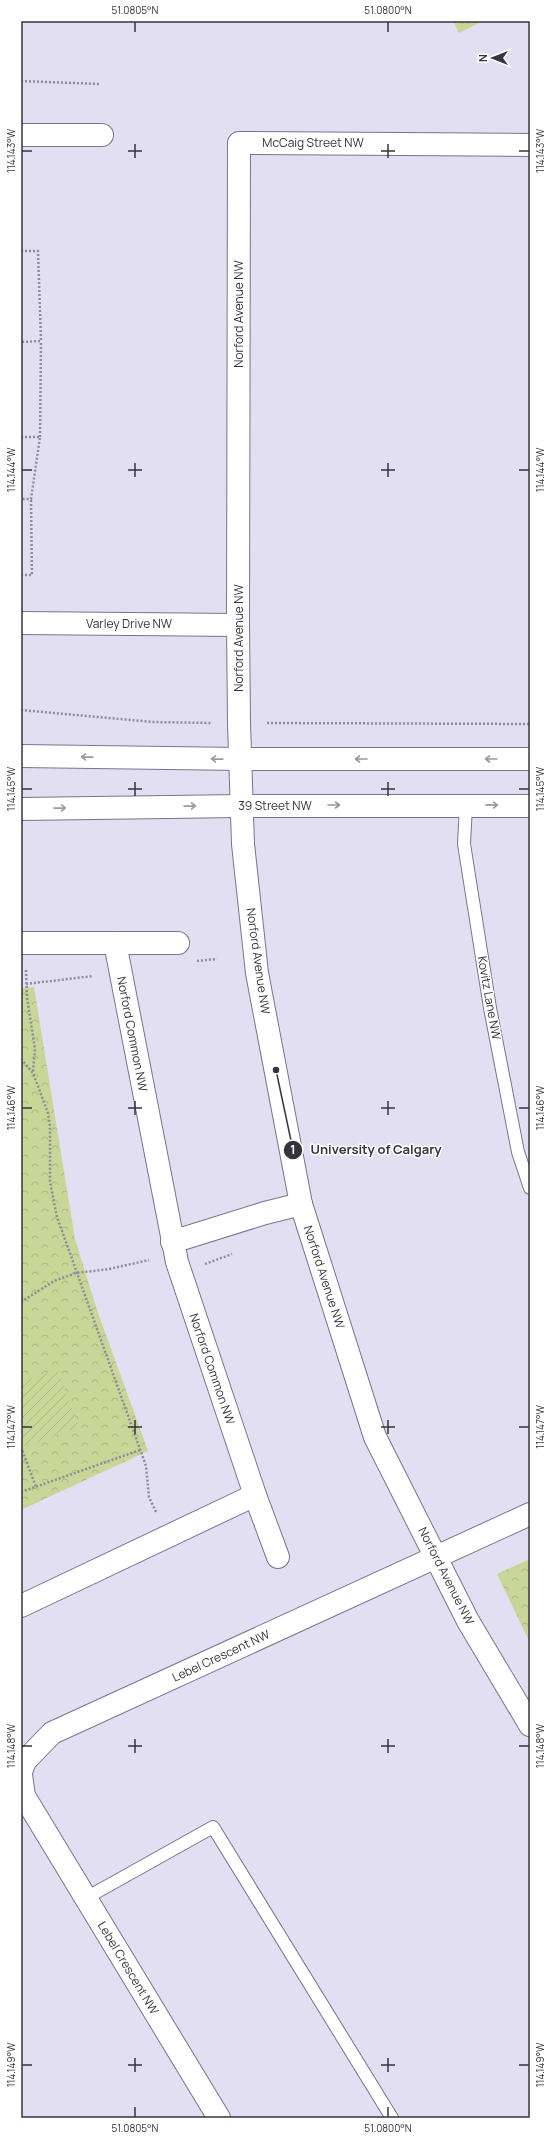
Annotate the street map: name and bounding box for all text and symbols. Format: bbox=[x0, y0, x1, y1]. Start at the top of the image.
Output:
text: 51.0805°N bbox=[112, 3, 159, 17]
text: 51.0800°N bbox=[364, 3, 412, 17]
north arrow bbox=[473, 38, 513, 78]
text: N bbox=[475, 54, 490, 62]
text: 114.143°W bbox=[4, 128, 18, 173]
text: 114.143°W bbox=[533, 128, 547, 173]
street label: McCaig Street NW bbox=[262, 134, 364, 151]
street label: Norford Avenue NW bbox=[230, 260, 247, 368]
text: 114.144°W bbox=[4, 447, 18, 492]
text: 114.144°W bbox=[533, 447, 547, 492]
street label: Norford Avenue NW bbox=[230, 584, 247, 692]
street label: Varley Drive NW bbox=[86, 615, 173, 632]
one-way arrow bbox=[81, 753, 94, 761]
one-way arrow bbox=[211, 755, 224, 763]
one-way arrow bbox=[355, 755, 368, 763]
one-way arrow bbox=[485, 755, 498, 763]
text: 114.145°W bbox=[4, 766, 18, 811]
text: 114.145°W bbox=[533, 766, 547, 811]
street label: 39 Street NW bbox=[238, 797, 313, 814]
one-way arrow bbox=[327, 801, 340, 809]
one-way arrow bbox=[183, 802, 196, 810]
one-way arrow bbox=[485, 802, 498, 809]
one-way arrow bbox=[53, 804, 66, 812]
street label: Norford Avenue NW bbox=[243, 907, 274, 1016]
street label: Kovitz Lane NW bbox=[474, 955, 505, 1042]
street label: Norford Common NW bbox=[113, 975, 152, 1093]
text: 114.146°W bbox=[4, 1085, 18, 1130]
text: 114.146°W bbox=[533, 1085, 547, 1130]
callout: University of Calgary bbox=[283, 1137, 450, 1162]
text: University of Calgary bbox=[311, 1140, 442, 1158]
text: 1 bbox=[290, 1141, 296, 1158]
street label: Norford Avenue NW bbox=[300, 1223, 349, 1331]
street label: Norford Common NW bbox=[185, 1311, 240, 1427]
text: 114.147°W bbox=[4, 1405, 18, 1449]
text: 114.147°W bbox=[533, 1405, 547, 1449]
street label: Norford Avenue NW bbox=[414, 1524, 479, 1628]
street label: Lebel Crescent NW bbox=[169, 1625, 273, 1686]
text: 114.148°W bbox=[4, 1723, 18, 1768]
text: 114.148°W bbox=[533, 1723, 547, 1768]
street label: Lebel Crescent NW bbox=[94, 1918, 163, 2018]
text: 114.149°W bbox=[4, 2042, 18, 2087]
text: 114.149°W bbox=[533, 2042, 547, 2087]
text: 51.0805°N bbox=[112, 2121, 159, 2135]
text: 51.0800°N bbox=[364, 2121, 412, 2135]

